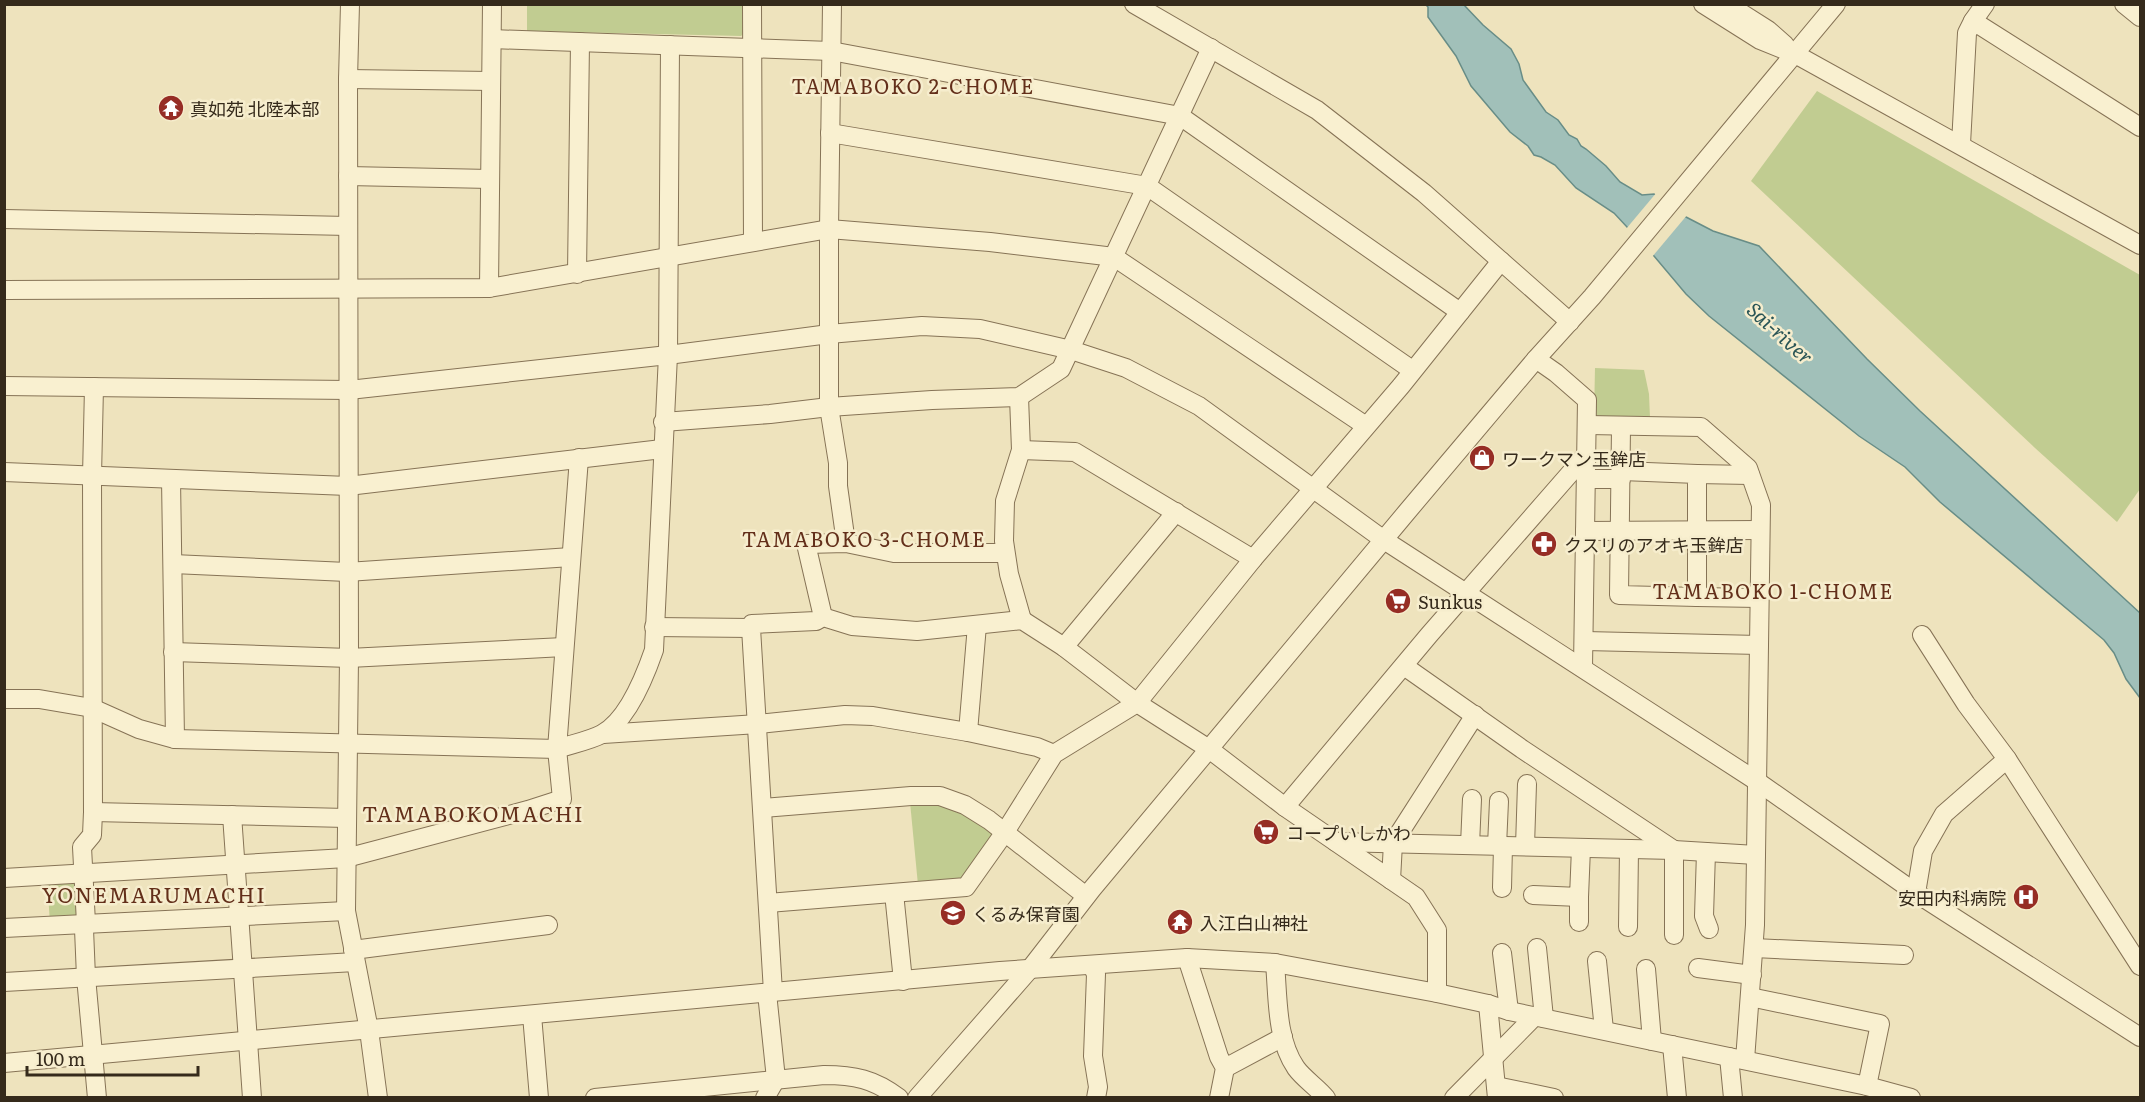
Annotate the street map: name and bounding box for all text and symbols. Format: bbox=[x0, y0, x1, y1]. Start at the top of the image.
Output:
district label: TAMABOKO 2-CHOME bbox=[791, 70, 1035, 100]
temple icon: 真如苑 北陸本部 bbox=[156, 93, 186, 123]
place label: 真如苑 北陸本部 bbox=[190, 95, 320, 122]
water label: Sai-river bbox=[1741, 294, 1821, 370]
shop icon: ワークマン玉鉾店 bbox=[1467, 443, 1497, 473]
place label: ワークマン玉鉾店 bbox=[1502, 445, 1646, 472]
district label: TAMABOKO 3-CHOME bbox=[742, 523, 986, 553]
pharmacy icon: クスリのアオキ玉鉾店 bbox=[1529, 529, 1559, 559]
place label: クスリのアオキ玉鉾店 bbox=[1564, 531, 1743, 558]
district label: TAMABOKO 1-CHOME bbox=[1652, 575, 1894, 605]
supermarket icon: Sunkus bbox=[1383, 586, 1413, 616]
place label: Sunkus bbox=[1418, 588, 1482, 615]
district label: TAMABOKOMACHI bbox=[362, 797, 584, 828]
supermarket icon: コープいしかわ bbox=[1251, 817, 1281, 847]
place label: コープいしかわ bbox=[1286, 819, 1411, 846]
district label: YONEMARUMACHI bbox=[42, 878, 266, 909]
hospital icon: 安田内科病院 bbox=[2011, 882, 2041, 912]
place label: 安田内科病院 bbox=[1898, 884, 2006, 911]
school or university icon: くるみ保育園 bbox=[938, 898, 968, 928]
place label: くるみ保育園 bbox=[972, 900, 1080, 927]
temple icon: 入江白山神社 bbox=[1165, 907, 1195, 937]
place label: 入江白山神社 bbox=[1200, 909, 1308, 936]
scale bar bbox=[27, 1039, 198, 1077]
text: 100 m bbox=[36, 1045, 85, 1072]

